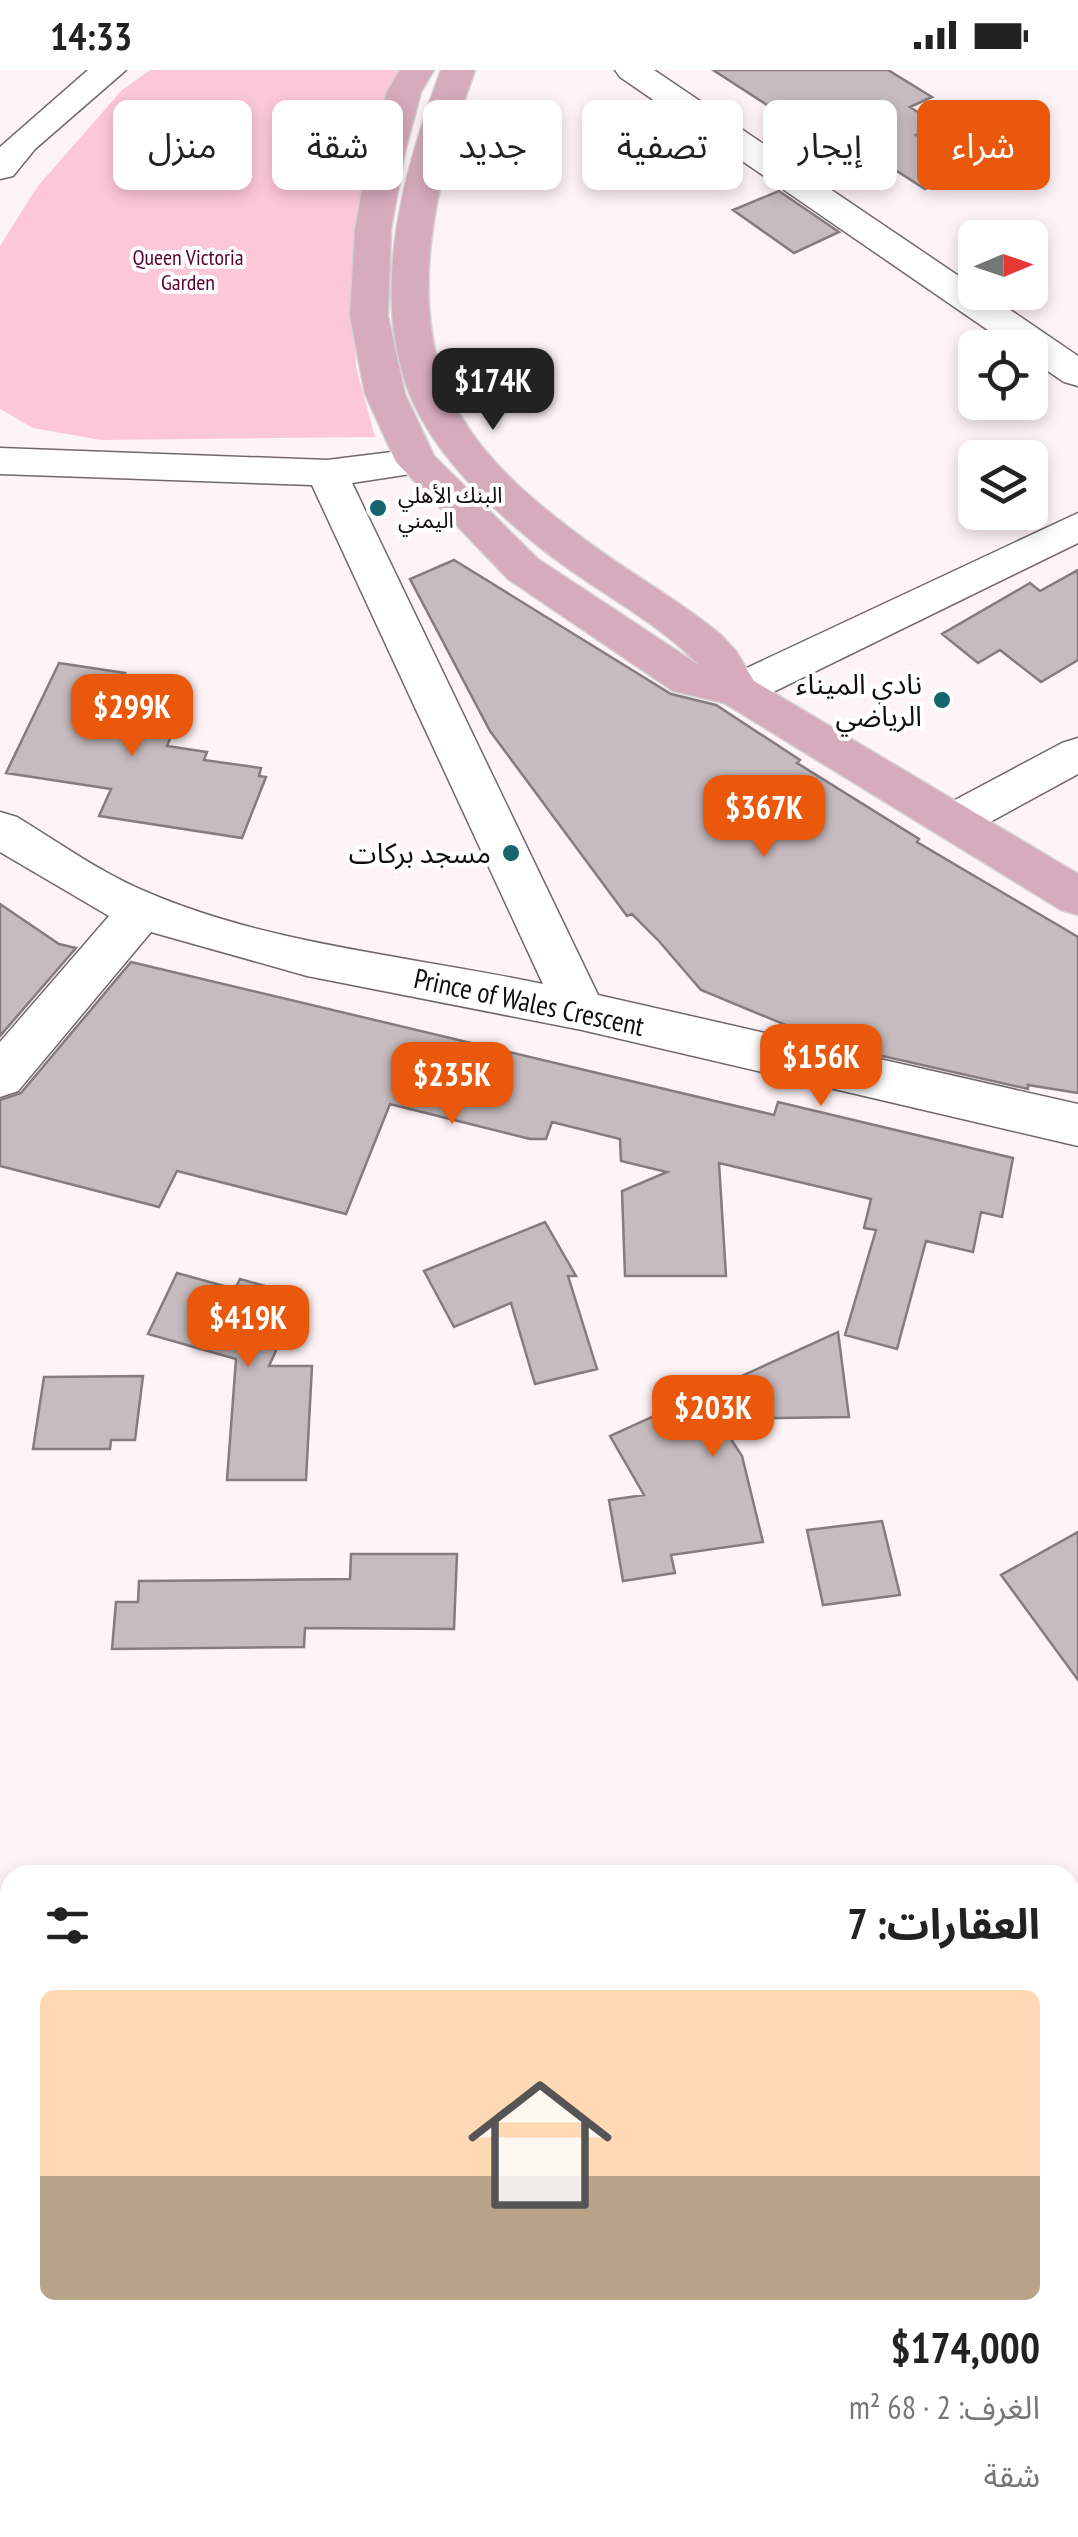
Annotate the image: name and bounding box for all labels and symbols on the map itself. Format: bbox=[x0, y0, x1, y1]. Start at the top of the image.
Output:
north arrow bbox=[958, 220, 1048, 310]
park label: Queen Victoria Garden bbox=[132, 243, 244, 296]
pin: $174K bbox=[423, 348, 563, 433]
place label: البنك الأهلي اليمني bbox=[398, 481, 502, 537]
marker: البنك الأهلي اليمني bbox=[367, 497, 389, 519]
place label: نادي الميناء الرياضي bbox=[796, 665, 922, 737]
pin: $299K bbox=[62, 674, 202, 759]
marker: نادي الميناء الرياضي bbox=[931, 689, 953, 711]
pin: $367K bbox=[694, 775, 834, 860]
place label: مسجد بركات bbox=[349, 834, 491, 871]
marker: مسجد بركات bbox=[500, 842, 522, 864]
street label: Prince of Wales Crescent bbox=[411, 959, 648, 1044]
pin: $156K bbox=[751, 1024, 891, 1109]
pin: $235K bbox=[382, 1042, 522, 1127]
pin: $419K bbox=[178, 1285, 318, 1370]
pin: $203K bbox=[643, 1375, 783, 1460]

